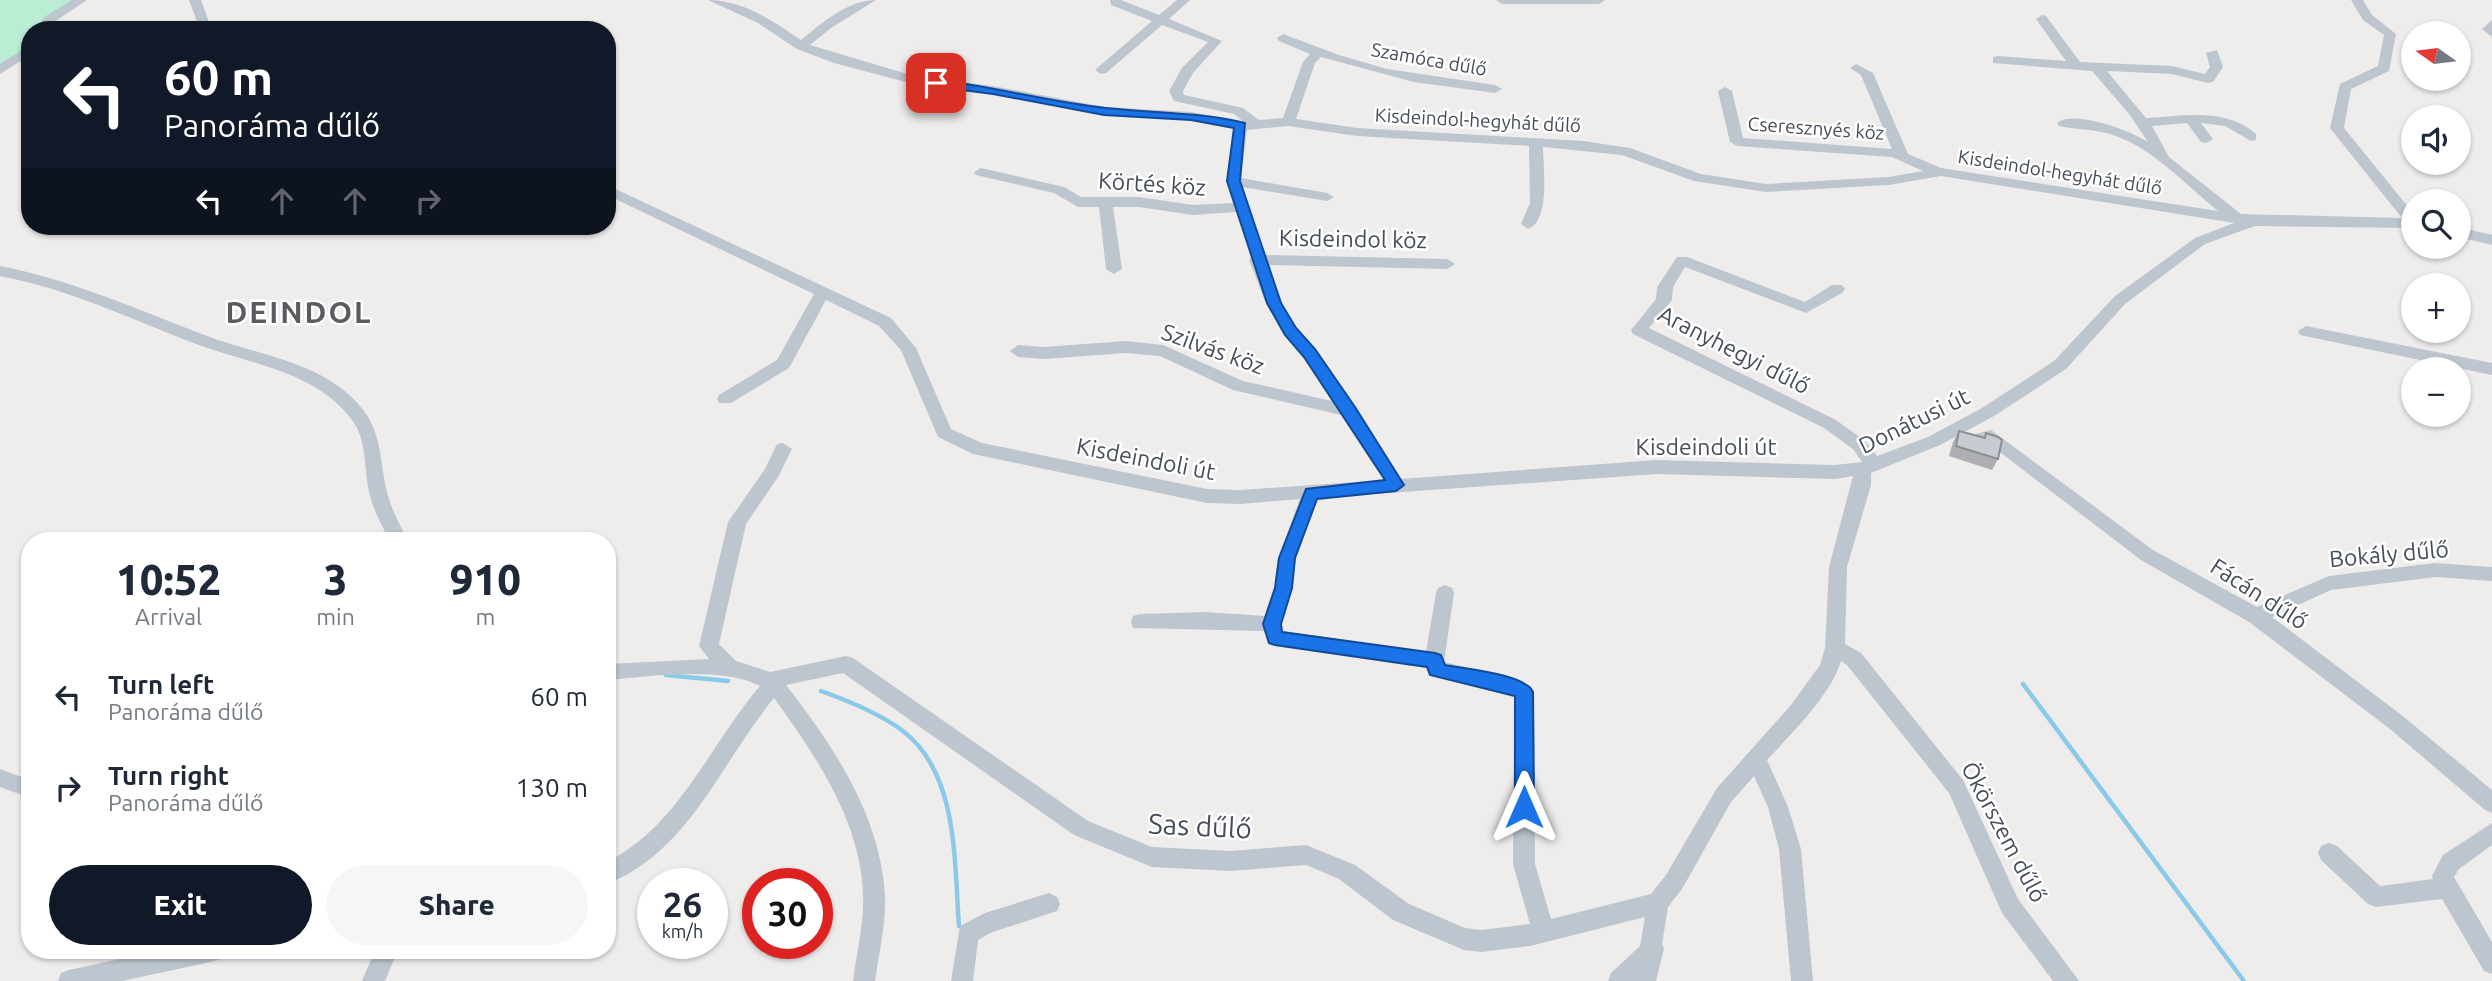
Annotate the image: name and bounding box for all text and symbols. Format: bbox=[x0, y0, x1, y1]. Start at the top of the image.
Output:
north arrow bbox=[2401, 21, 2471, 91]
map controls bbox=[2401, 21, 2471, 427]
street label: Szamóca dűlő bbox=[1370, 38, 1488, 80]
icon: left bbox=[49, 49, 140, 140]
text: 60 m bbox=[164, 49, 273, 104]
pin bbox=[906, 53, 966, 113]
icon: arrive bbox=[917, 64, 955, 102]
street label: Kisdeindol-hegyhát dűlő bbox=[1374, 104, 1582, 136]
button: sound bbox=[2401, 105, 2471, 175]
text: Panoráma dűlő bbox=[164, 107, 380, 143]
street label: Cseresznyés köz bbox=[1747, 112, 1885, 144]
street label: Kisdeindol-hegyhát dűlő bbox=[1956, 145, 2164, 199]
street label: Körtés köz bbox=[1097, 167, 1207, 200]
icon: left bbox=[190, 182, 228, 220]
icon: ahead bbox=[263, 182, 301, 220]
icon: ahead bbox=[336, 182, 374, 220]
icon: right bbox=[409, 182, 447, 220]
button: search bbox=[2401, 189, 2471, 259]
street label: Kisdeindol köz bbox=[1279, 225, 1427, 252]
button: + bbox=[2401, 273, 2471, 343]
district label: DEINDOL bbox=[225, 295, 373, 329]
street label: Aranyhegyi dűlő bbox=[1654, 301, 1814, 398]
street label: Szilvás köz bbox=[1158, 318, 1268, 379]
button: − bbox=[2401, 357, 2471, 427]
street label: Donátusi út bbox=[1854, 383, 1973, 458]
street label: Kisdeindoli út bbox=[1075, 433, 1218, 484]
street label: Kisdeindoli út bbox=[1636, 434, 1776, 459]
street label: Bokály dűlő bbox=[2328, 536, 2450, 571]
street label: Fácán dűlő bbox=[2206, 553, 2312, 634]
text: 10:52 bbox=[116, 556, 221, 603]
text: 3 bbox=[324, 556, 347, 603]
text: 910 bbox=[450, 556, 521, 603]
text: Arrival bbox=[135, 604, 202, 629]
text: min bbox=[316, 604, 355, 629]
text: m bbox=[475, 604, 495, 629]
text: Turn left bbox=[108, 670, 214, 699]
icon: left bbox=[49, 678, 87, 716]
text: 60 m bbox=[530, 682, 588, 711]
text: Panoráma dűlő bbox=[108, 699, 263, 724]
street label: Ökörszem dűlő bbox=[1957, 757, 2052, 906]
text: Turn right bbox=[108, 761, 229, 790]
icon: right bbox=[49, 769, 87, 807]
position arrow bbox=[1487, 770, 1561, 844]
text: 130 m bbox=[516, 773, 588, 802]
text: Panoráma dűlő bbox=[108, 790, 263, 815]
street label: Sas dűlő bbox=[1147, 807, 1253, 844]
button: Exit bbox=[49, 865, 312, 945]
button: Share bbox=[326, 865, 588, 945]
speed limit sign: 30 bbox=[742, 868, 833, 959]
text: 26 bbox=[663, 884, 702, 924]
text: km/h bbox=[662, 921, 703, 941]

